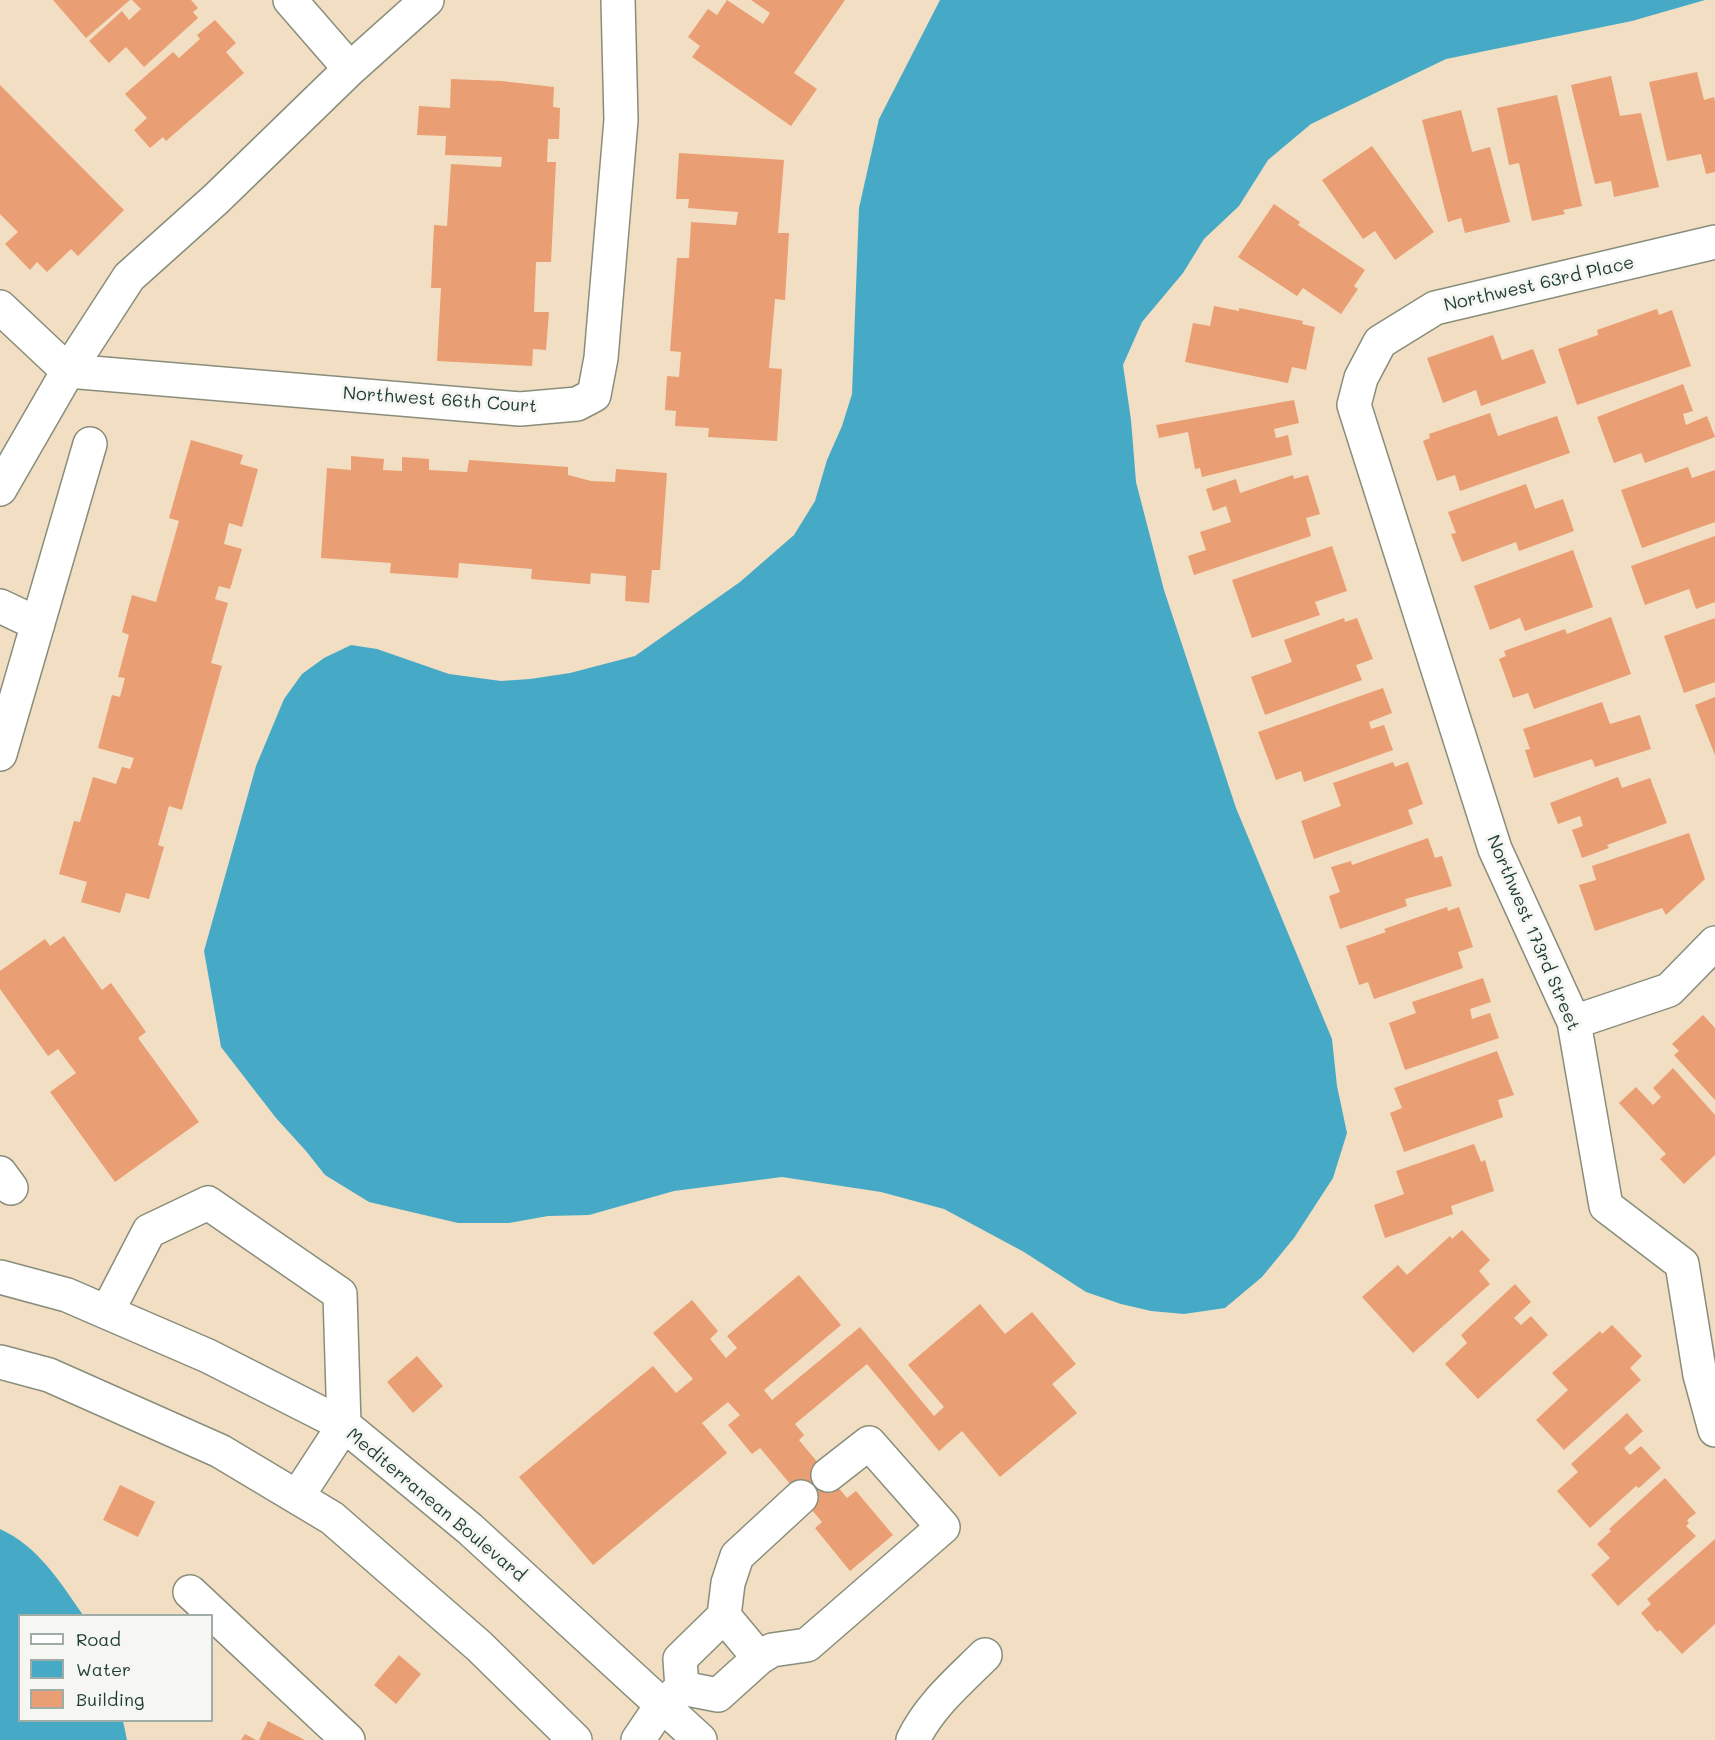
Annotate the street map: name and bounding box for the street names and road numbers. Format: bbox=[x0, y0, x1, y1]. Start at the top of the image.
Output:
street label: Northwest 63rd Place bbox=[1442, 252, 1636, 316]
street label: Northwest 66th Court bbox=[342, 382, 538, 418]
street label: Northwest 173rd Street bbox=[1482, 832, 1584, 1034]
street label: Mediterranean Boulevard bbox=[342, 1424, 530, 1586]

